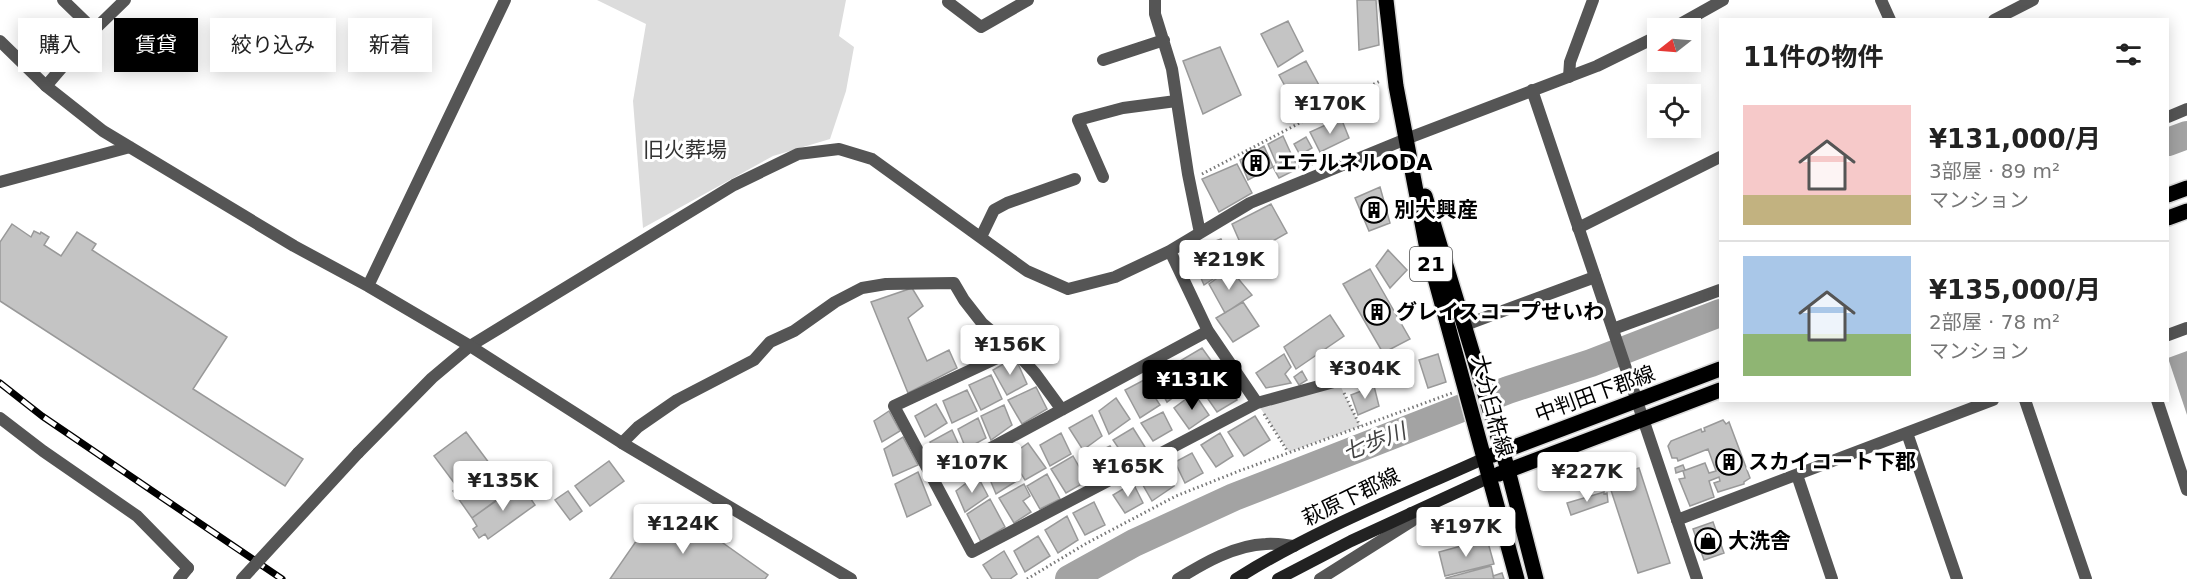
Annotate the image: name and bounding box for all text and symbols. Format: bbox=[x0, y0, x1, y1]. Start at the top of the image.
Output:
chip: 購入 bbox=[18, 18, 102, 72]
chip: 賃貸 bbox=[114, 18, 198, 72]
chip: 絞り込み bbox=[210, 18, 336, 72]
chip: 新着 bbox=[348, 18, 432, 72]
north arrow bbox=[1647, 18, 1701, 72]
map controls bbox=[1647, 18, 1701, 138]
icon: filters bbox=[2112, 38, 2145, 71]
text: 11件の物件 bbox=[1743, 42, 1883, 72]
pin: ¥170K bbox=[1288, 84, 1372, 135]
button: locate bbox=[1647, 84, 1701, 138]
text: ¥170K bbox=[1294, 91, 1366, 115]
text: ¥131,000/月 bbox=[1929, 124, 2101, 154]
icon: home bbox=[1791, 129, 1863, 201]
park label: 旧火葬場 bbox=[643, 138, 727, 162]
building icon: エテルネルODA bbox=[1241, 148, 1271, 178]
place label: エテルネルODA bbox=[1276, 151, 1433, 175]
text: 3部屋 · 89 m² bbox=[1929, 159, 2060, 183]
text: マンション bbox=[1929, 188, 2029, 212]
building icon: 別大興産 bbox=[1359, 195, 1389, 225]
place label: 別大興産 bbox=[1394, 198, 1478, 222]
pin: ¥219K bbox=[1187, 240, 1271, 291]
text: ¥219K bbox=[1193, 247, 1265, 271]
road number: 21 bbox=[1410, 247, 1452, 281]
text: ¥135,000/月 bbox=[1929, 275, 2101, 305]
icon: home bbox=[1791, 280, 1863, 352]
building icon: グレイスコープせいわ bbox=[1362, 297, 1392, 327]
place label: グレイスコープせいわ bbox=[1396, 300, 1604, 324]
text: 2部屋 · 78 m² bbox=[1929, 310, 2060, 334]
pin: ¥156K bbox=[968, 325, 1052, 376]
text: ¥156K bbox=[974, 332, 1046, 356]
text: マンション bbox=[1929, 339, 2029, 363]
pin: ¥304K bbox=[1323, 349, 1407, 400]
street label: 大分臼杵線 bbox=[1467, 352, 1517, 460]
text: ¥304K bbox=[1329, 356, 1401, 380]
pin: ¥131K bbox=[1150, 360, 1234, 411]
street label: 中判田下郡線 bbox=[1532, 361, 1658, 427]
text: ¥131K bbox=[1156, 367, 1228, 391]
water label: 七歩川 bbox=[1339, 418, 1411, 465]
pin: ¥107K bbox=[930, 443, 1014, 494]
pin: ¥165K bbox=[1086, 447, 1170, 498]
building icon: スカイコート下郡 bbox=[1714, 447, 1744, 477]
text: ¥107K bbox=[936, 450, 1008, 474]
place label: スカイコート下郡 bbox=[1748, 450, 1916, 474]
pin: ¥227K bbox=[1545, 452, 1629, 503]
text: ¥165K bbox=[1092, 454, 1164, 478]
text: ¥227K bbox=[1551, 459, 1623, 483]
pin: ¥135K bbox=[461, 461, 545, 512]
street label: 萩原下郡線 bbox=[1299, 463, 1403, 531]
text: ¥135K bbox=[467, 468, 539, 492]
pin: ¥124K bbox=[641, 504, 725, 555]
pin: ¥197K bbox=[1424, 507, 1508, 558]
text: ¥124K bbox=[647, 511, 719, 535]
text: ¥197K bbox=[1430, 514, 1502, 538]
shop icon: 大洗舎 bbox=[1693, 526, 1723, 556]
place label: 大洗舎 bbox=[1728, 529, 1791, 553]

